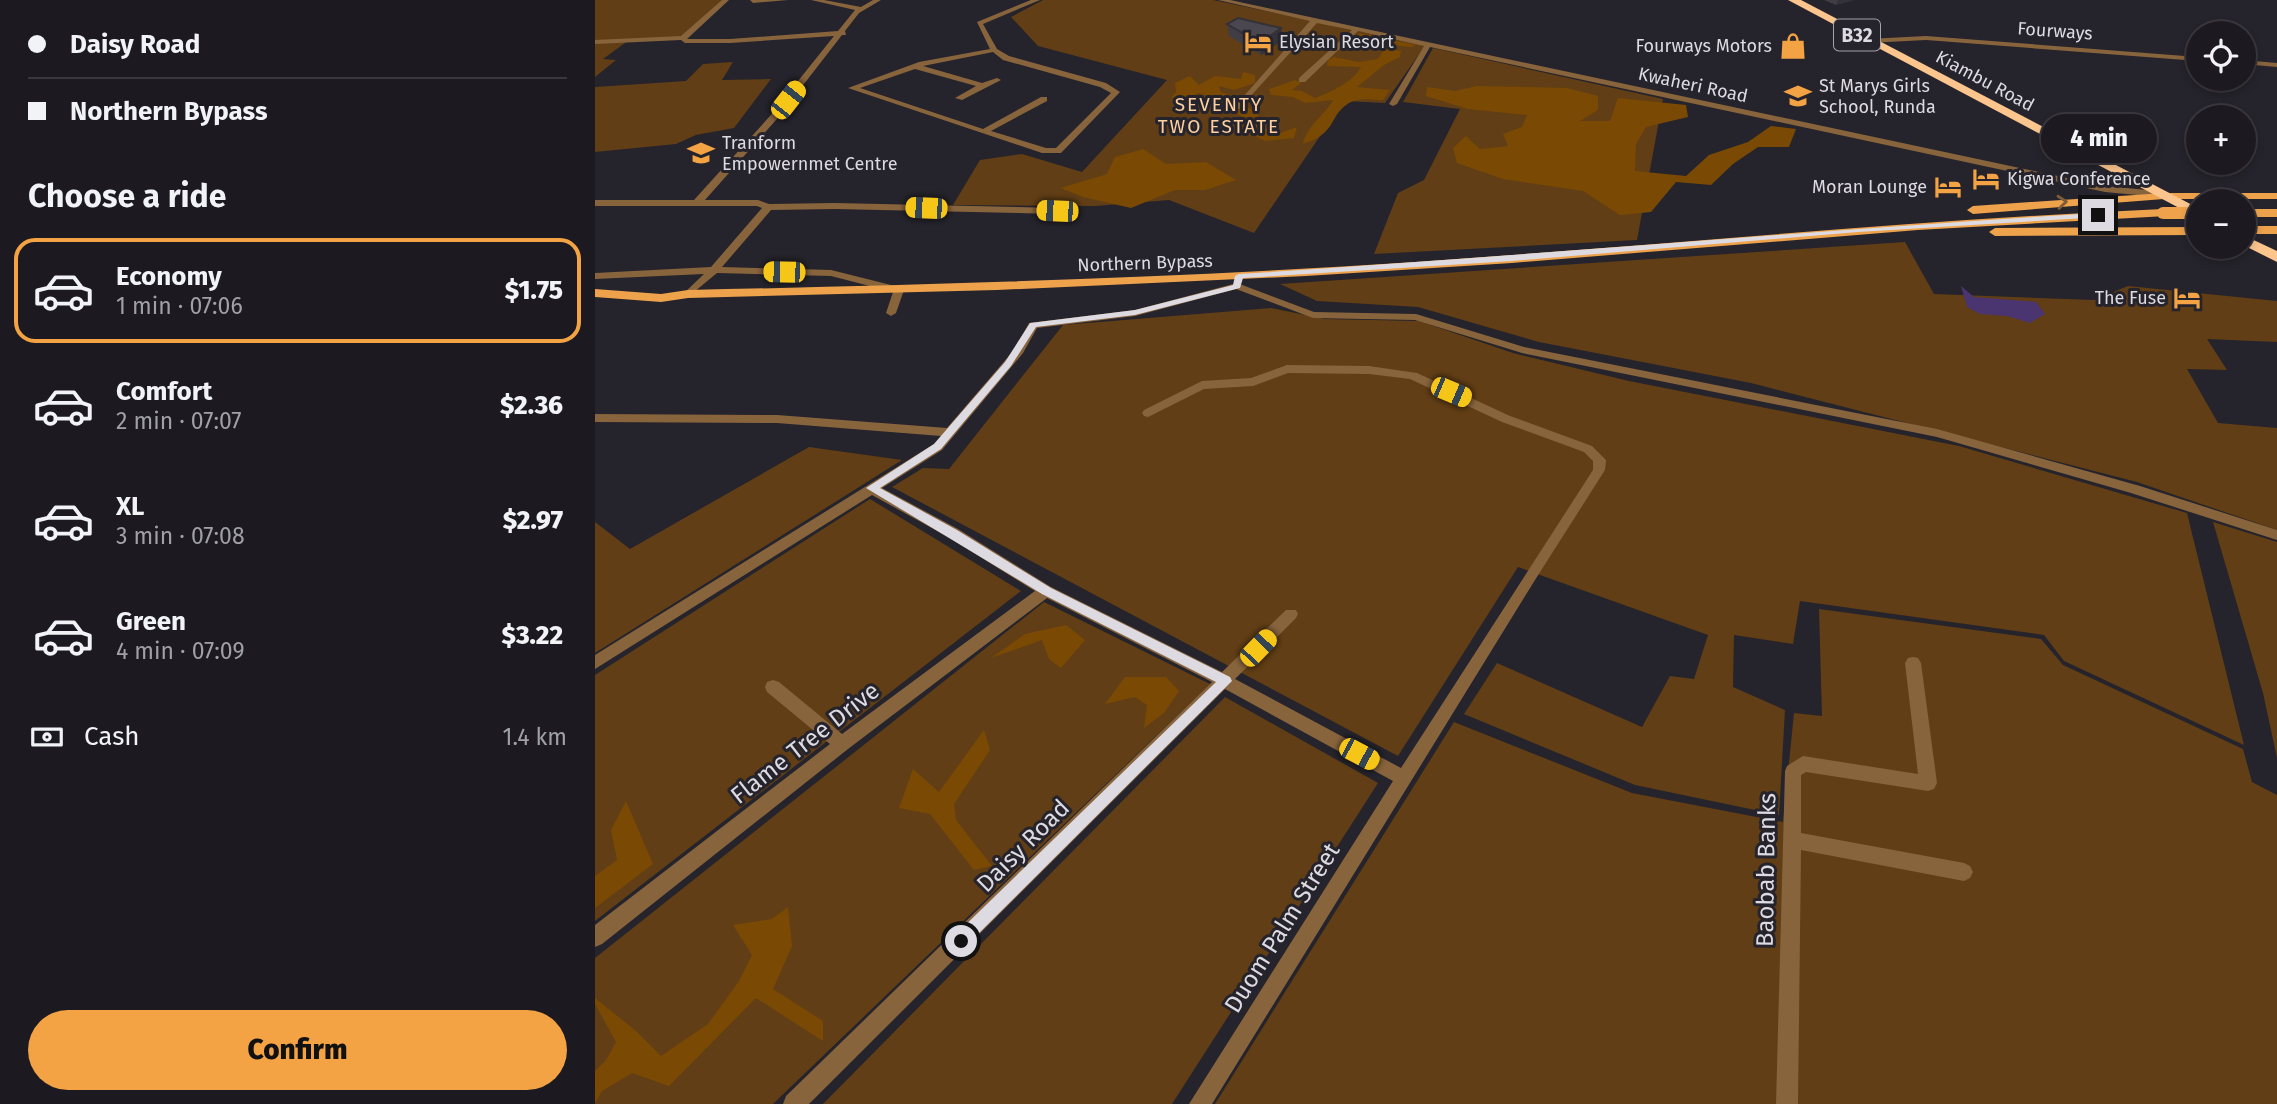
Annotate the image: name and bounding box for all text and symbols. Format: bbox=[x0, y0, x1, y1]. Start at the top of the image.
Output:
street label: Fourways bbox=[2017, 17, 2093, 45]
road number: B32 bbox=[1834, 20, 1880, 50]
map controls bbox=[2186, 21, 2256, 259]
button: locate bbox=[2186, 21, 2256, 91]
hotel icon: Elysian Resort bbox=[1243, 27, 1273, 57]
text: Daisy Road bbox=[70, 29, 200, 60]
place label: Elysian Resort bbox=[1279, 31, 1394, 53]
shop icon: Fourways Motors bbox=[1778, 31, 1808, 61]
place label: Fourways Motors bbox=[1635, 35, 1772, 57]
street label: Kiambu Road bbox=[1932, 46, 2038, 116]
street label: Kwaheri Road bbox=[1636, 63, 1750, 107]
place label: St Marys Girls School, Runda bbox=[1819, 75, 1936, 118]
car bbox=[767, 77, 810, 123]
school or university icon: St Marys Girls School, Runda bbox=[1783, 81, 1813, 111]
district label: SEVENTY TWO ESTATE bbox=[1158, 93, 1280, 138]
text: Northern Bypass bbox=[70, 96, 268, 127]
button: + bbox=[2186, 105, 2256, 175]
callout: 4 min bbox=[2040, 114, 2156, 162]
text: 4 min bbox=[2070, 124, 2128, 152]
place label: Tranform Empowernmet Centre bbox=[722, 132, 898, 175]
school or university icon: Tranform Empowernmet Centre bbox=[686, 138, 716, 168]
hotel icon: Kigwa Conference bbox=[1971, 164, 2001, 194]
place label: Kigwa Conference bbox=[2007, 168, 2151, 190]
hotel icon: Moran Lounge bbox=[1933, 172, 1963, 202]
place label: Moran Lounge bbox=[1812, 176, 1927, 198]
text: Choose a ride bbox=[28, 177, 226, 215]
button: − bbox=[2186, 189, 2256, 259]
one-way arrow bbox=[2057, 195, 2068, 210]
car bbox=[905, 197, 948, 219]
route end bbox=[2082, 199, 2114, 231]
car bbox=[1036, 200, 1079, 222]
street label: Northern Bypass bbox=[1077, 250, 1213, 276]
icon: car bbox=[32, 259, 95, 322]
text: Economy bbox=[116, 261, 222, 292]
car bbox=[763, 261, 806, 283]
text: $1.75 bbox=[505, 275, 563, 306]
hotel icon: The Fuse bbox=[2172, 283, 2202, 313]
place label: The Fuse bbox=[2095, 287, 2166, 309]
text: 1 min · 07:06 bbox=[116, 292, 243, 320]
icon: car bbox=[32, 374, 95, 437]
car bbox=[1428, 374, 1475, 410]
text: Comfort bbox=[116, 376, 212, 407]
text: $2.36 bbox=[500, 390, 563, 421]
text: 2 min · 07:07 bbox=[116, 407, 242, 435]
icon: car bbox=[32, 489, 95, 552]
text: XL bbox=[116, 491, 144, 522]
text: $2.97 bbox=[503, 505, 563, 536]
text: 3 min · 07:08 bbox=[116, 522, 245, 550]
icon: car bbox=[32, 604, 95, 667]
text: Green bbox=[116, 606, 186, 637]
text: $3.22 bbox=[501, 620, 563, 651]
car bbox=[1236, 626, 1281, 670]
text: 4 min · 07:09 bbox=[116, 637, 245, 665]
street label: Flame Tree Drive bbox=[725, 676, 885, 810]
icon: cash bbox=[28, 718, 66, 756]
text: Cash bbox=[84, 721, 140, 752]
text: 1.4 km bbox=[502, 723, 567, 751]
car bbox=[1336, 735, 1383, 773]
street label: Baobab Banks bbox=[1751, 793, 1781, 947]
street label: Daisy Road bbox=[971, 794, 1075, 898]
street label: Duom Palm Street bbox=[1218, 838, 1346, 1018]
route start bbox=[945, 925, 977, 957]
button: Confirm bbox=[28, 1010, 567, 1090]

